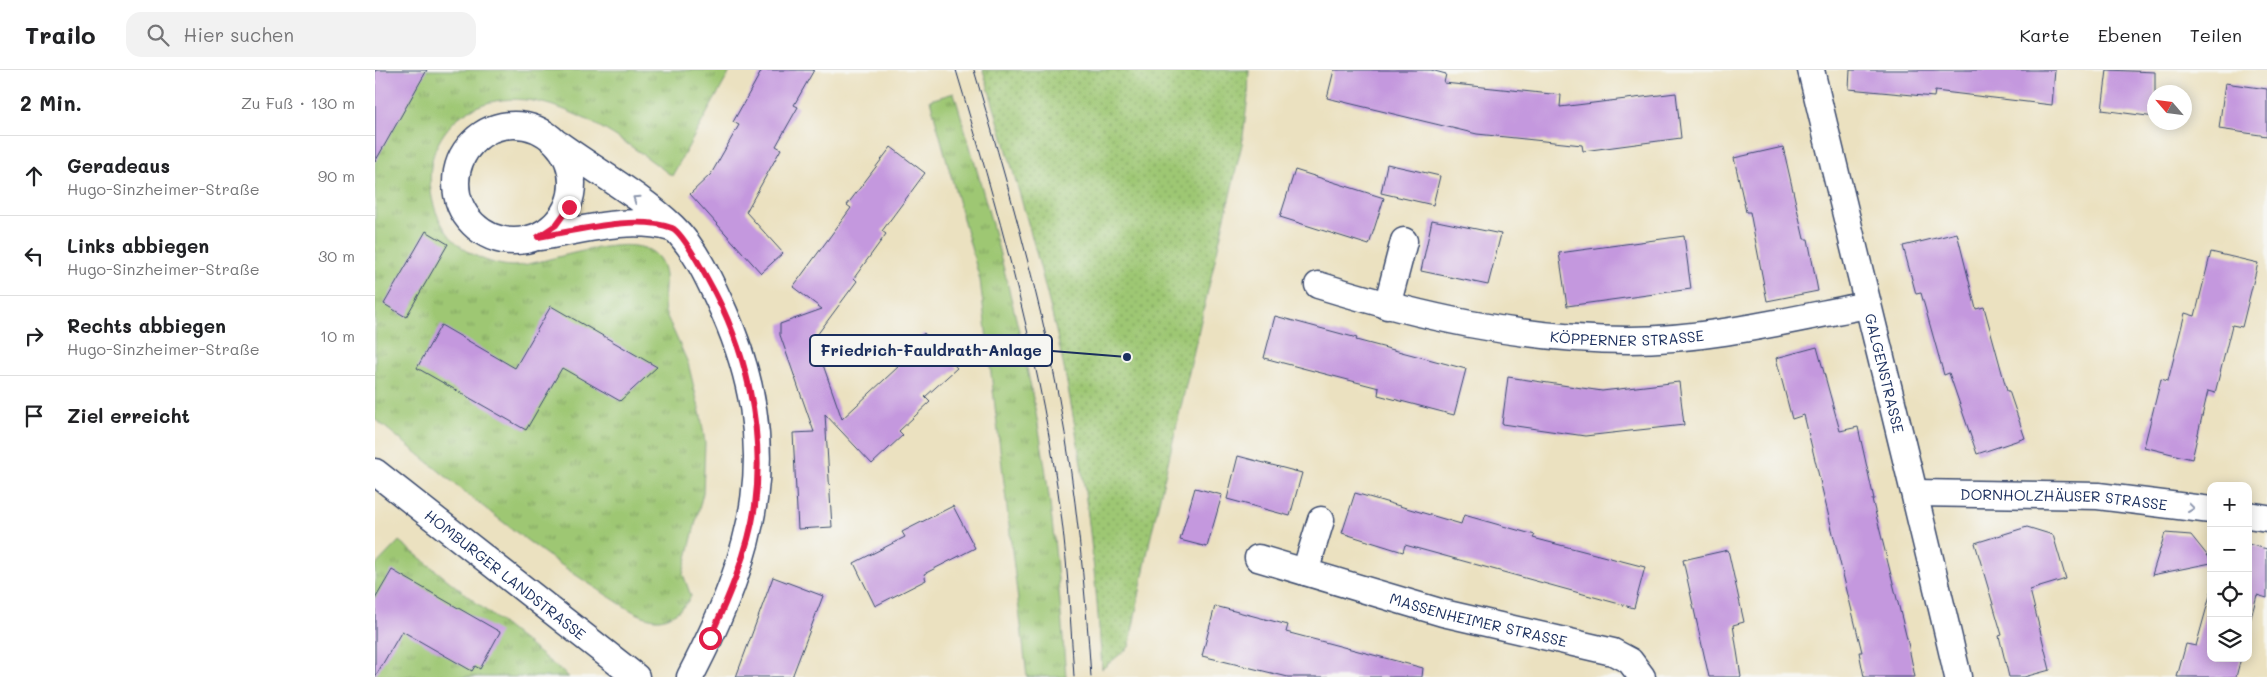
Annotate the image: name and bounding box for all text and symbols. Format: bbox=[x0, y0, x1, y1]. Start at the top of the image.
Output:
search box bbox=[126, 12, 476, 57]
text: Trailo bbox=[25, 19, 96, 50]
icon: search bbox=[144, 21, 172, 49]
text: Hier suchen bbox=[184, 22, 294, 47]
text: Karte bbox=[2019, 23, 2070, 47]
text: Ebenen bbox=[2098, 23, 2162, 47]
text: Teilen bbox=[2190, 23, 2242, 47]
north arrow bbox=[2147, 85, 2192, 130]
text: 2 Min. bbox=[20, 89, 82, 116]
text: Zu Fuß · 130 m bbox=[241, 92, 355, 113]
text: Geradeaus bbox=[67, 153, 170, 178]
icon: ahead bbox=[20, 162, 48, 190]
text: 90 m bbox=[318, 165, 355, 186]
text: Hugo-Sinzheimer-Straße bbox=[67, 178, 260, 199]
route end bbox=[558, 196, 581, 219]
one-way arrow bbox=[632, 196, 642, 205]
text: Links abbiegen bbox=[67, 233, 209, 258]
icon: left bbox=[20, 242, 48, 270]
text: 30 m bbox=[318, 245, 355, 266]
text: Hugo-Sinzheimer-Straße bbox=[67, 258, 260, 279]
street label: GALGENSTRASSE bbox=[1861, 311, 1909, 435]
text: Rechts abbiegen bbox=[67, 313, 226, 338]
icon: right bbox=[20, 322, 48, 350]
text: 10 m bbox=[320, 325, 355, 346]
street label: KÖPPERNER STRASSE bbox=[1549, 325, 1705, 350]
callout: Friedrich-Fauldrath-Anlage bbox=[810, 335, 1052, 366]
text: Hugo-Sinzheimer-Straße bbox=[67, 338, 260, 359]
text: Friedrich-Fauldrath-Anlage bbox=[820, 339, 1042, 360]
icon: arrive bbox=[20, 402, 48, 430]
text: Ziel erreicht bbox=[67, 403, 190, 428]
map controls bbox=[2207, 482, 2252, 662]
button: + bbox=[2207, 482, 2252, 527]
street label: DORNHOLZHÄUSER STRASSE bbox=[1960, 484, 2169, 515]
one-way arrow bbox=[2187, 502, 2195, 512]
street label: HOMBURGER LANDSTRASSE bbox=[421, 505, 591, 644]
button: − bbox=[2207, 527, 2252, 572]
button: locate bbox=[2207, 572, 2252, 617]
street label: MASSENHEIMER STRASSE bbox=[1387, 588, 1569, 651]
button: layers bbox=[2207, 617, 2252, 662]
route start bbox=[699, 627, 722, 650]

